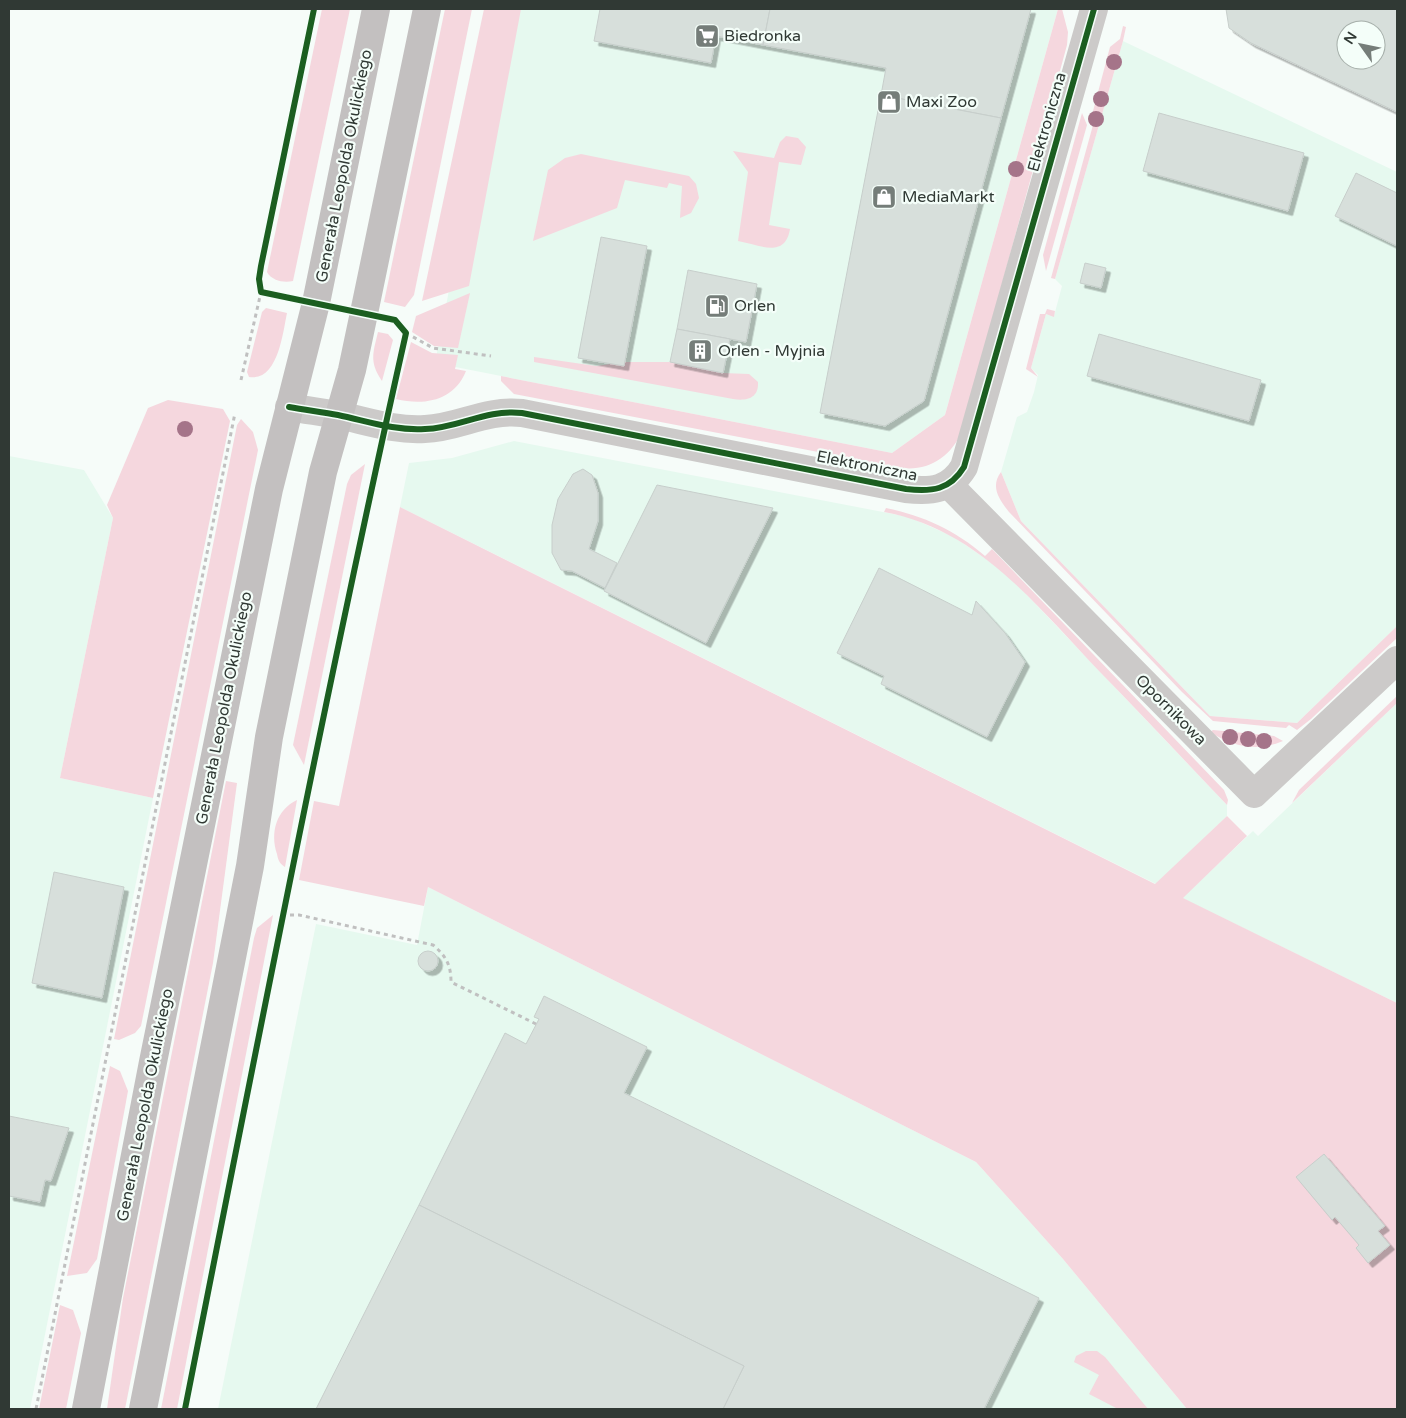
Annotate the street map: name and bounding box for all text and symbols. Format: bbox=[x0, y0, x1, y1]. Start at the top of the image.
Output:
north arrow bbox=[1336, 20, 1386, 70]
supermarket icon: Biedronka bbox=[694, 23, 720, 49]
place label: Biedronka bbox=[724, 26, 801, 46]
text: N bbox=[1340, 29, 1361, 48]
street label: Generała Leopolda Okulickiego bbox=[312, 48, 376, 284]
street label: Elektroniczna bbox=[1023, 70, 1071, 174]
shop icon: Maxi Zoo bbox=[876, 89, 902, 115]
place label: Maxi Zoo bbox=[906, 92, 977, 112]
shop icon: MediaMarkt bbox=[871, 184, 897, 210]
place label: MediaMarkt bbox=[902, 187, 995, 207]
fuel station icon: Orlen bbox=[704, 293, 730, 319]
place label: Orlen bbox=[734, 296, 776, 316]
building icon: Orlen - Myjnia bbox=[687, 338, 713, 364]
place label: Orlen - Myjnia bbox=[718, 341, 825, 361]
street label: Elektroniczna bbox=[815, 446, 919, 486]
street label: Generała Leopolda Okulickiego bbox=[192, 590, 256, 826]
street label: Opornikowa bbox=[1131, 670, 1211, 750]
street label: Generała Leopolda Okulickiego bbox=[113, 987, 177, 1223]

